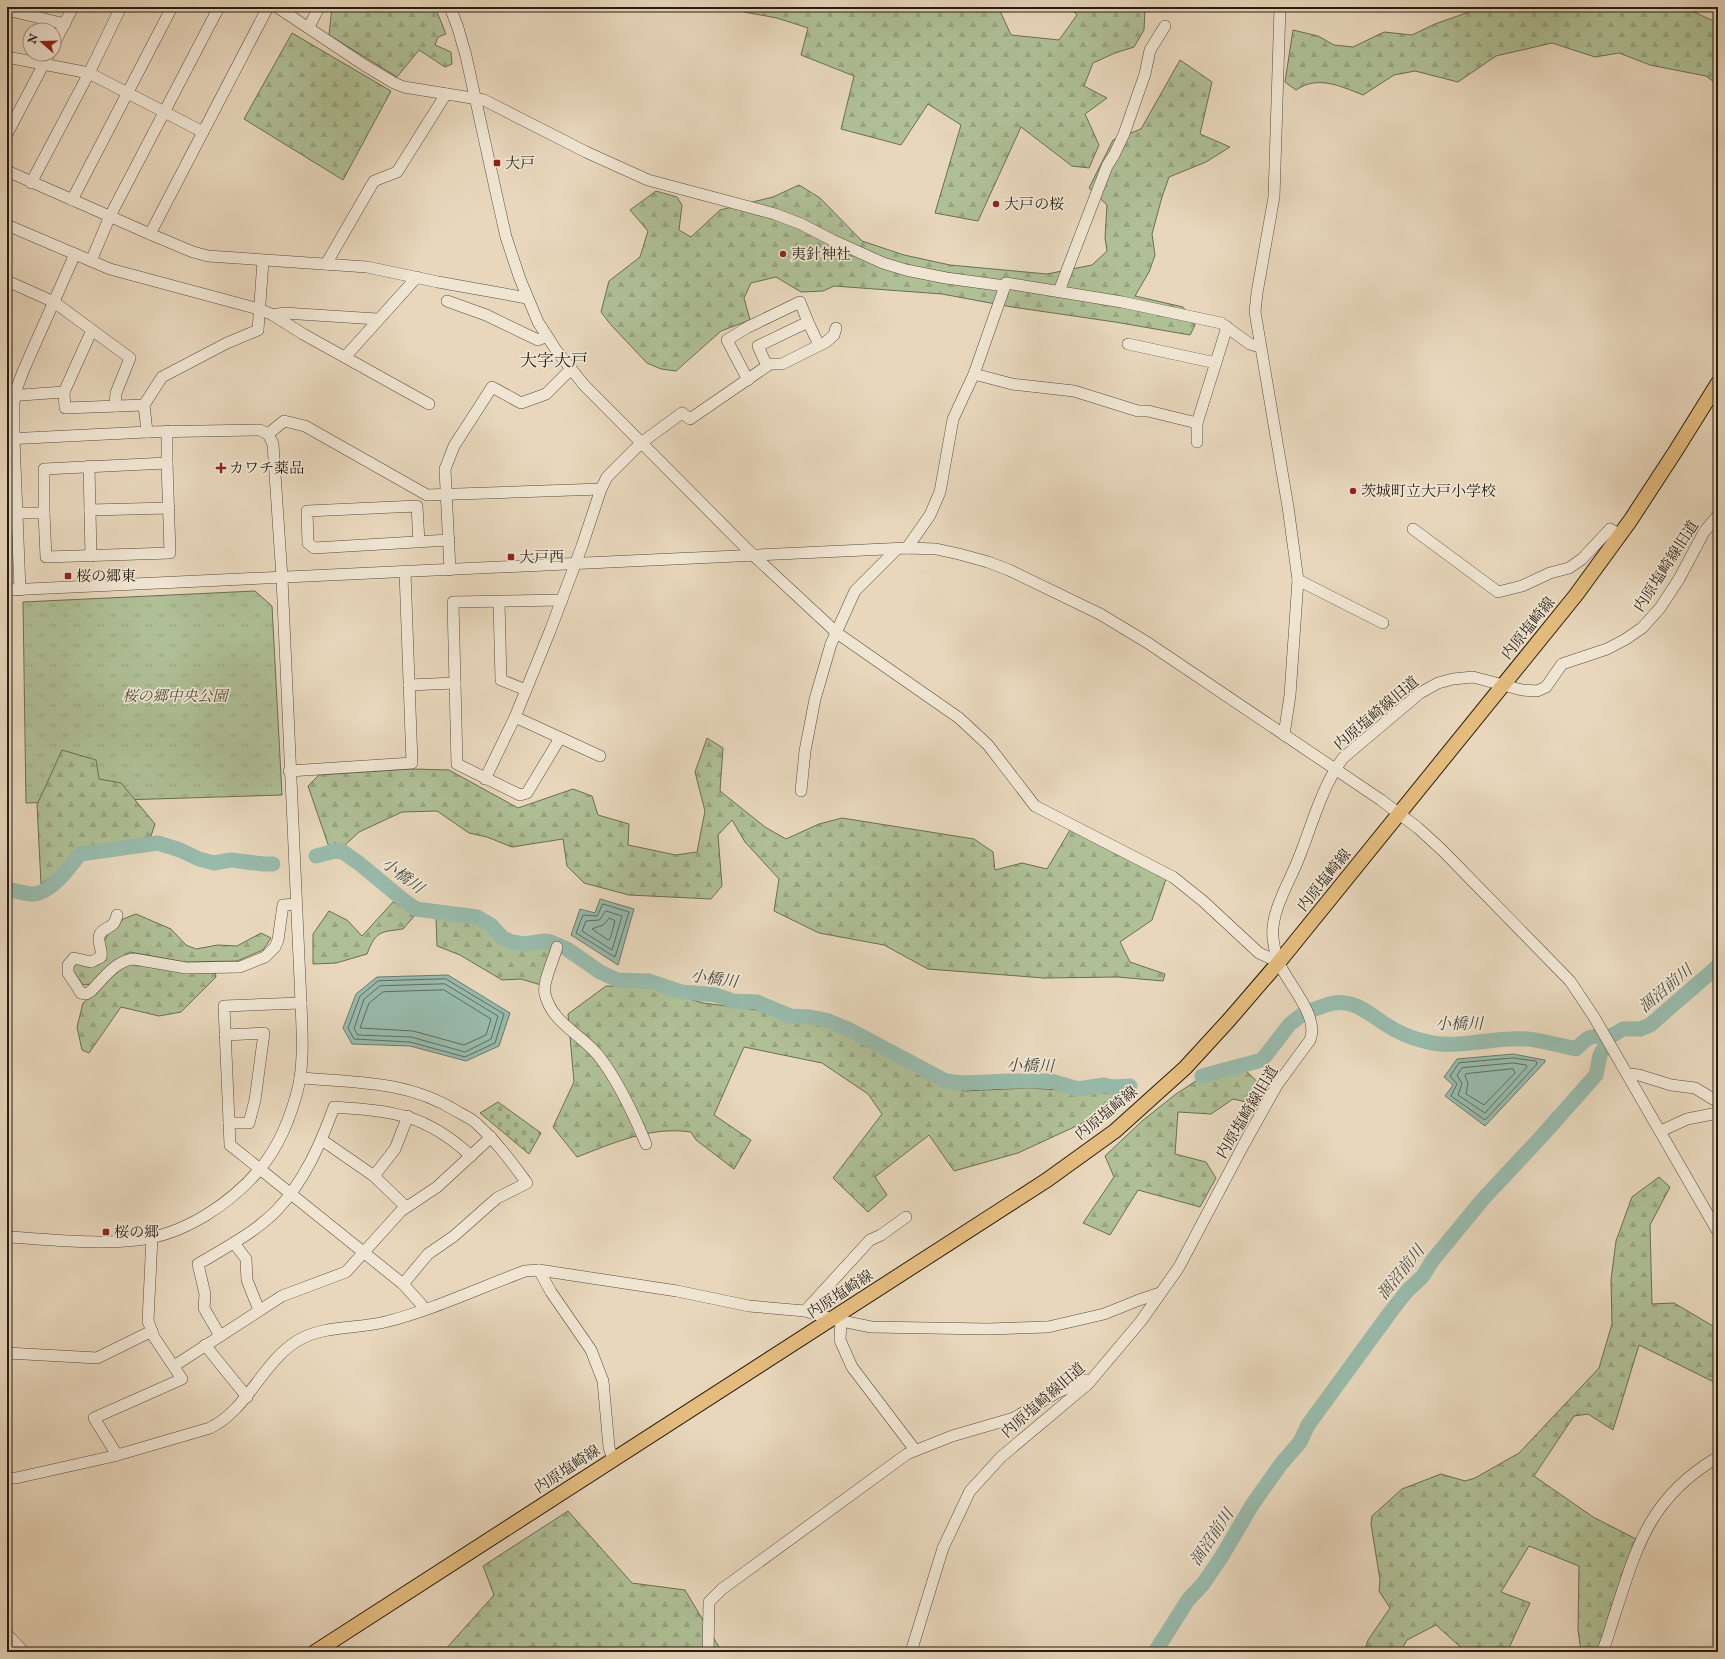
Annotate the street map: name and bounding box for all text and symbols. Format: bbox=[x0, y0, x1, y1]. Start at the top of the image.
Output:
north arrow bbox=[22, 22, 62, 62]
text: N bbox=[25, 32, 42, 47]
place label: 大戸 bbox=[505, 154, 535, 173]
marker: 大戸 bbox=[492, 158, 502, 168]
place label: 大戸の桜 bbox=[1004, 195, 1064, 214]
marker: 大戸の桜 bbox=[991, 199, 1001, 209]
place label: 夷針神社 bbox=[791, 245, 851, 264]
marker: 夷針神社 bbox=[778, 249, 788, 259]
district label: 大字大戸 bbox=[520, 351, 588, 372]
place label: カワチ薬品 bbox=[229, 459, 304, 478]
marker: カワチ薬品 bbox=[216, 463, 226, 473]
place label: 茨城町立大戸小学校 bbox=[1361, 482, 1496, 501]
marker: 茨城町立大戸小学校 bbox=[1348, 486, 1358, 496]
street label: 内原塩崎線旧道 bbox=[1630, 517, 1703, 615]
place label: 大戸西 bbox=[519, 548, 564, 567]
marker: 大戸西 bbox=[506, 552, 516, 562]
place label: 桜の郷東 bbox=[76, 567, 136, 586]
marker: 桜の郷東 bbox=[63, 571, 73, 581]
street label: 内原塩崎線 bbox=[1497, 593, 1559, 663]
street label: 内原塩崎線旧道 bbox=[1330, 672, 1423, 754]
park label: 桜の郷中央公園 bbox=[122, 687, 230, 706]
street label: 内原塩崎線 bbox=[1293, 845, 1355, 915]
water label: 小橋川 bbox=[377, 854, 429, 900]
water label: 涸沼前川 bbox=[1635, 960, 1699, 1018]
water label: 小橋川 bbox=[689, 967, 741, 994]
water label: 小橋川 bbox=[1435, 1015, 1485, 1035]
water label: 小橋川 bbox=[1006, 1057, 1056, 1077]
street label: 内原塩崎線旧道 bbox=[1212, 1062, 1283, 1162]
street label: 内原塩崎線 bbox=[1071, 1082, 1141, 1144]
place label: 桜の郷 bbox=[114, 1223, 159, 1242]
marker: 桜の郷 bbox=[101, 1227, 111, 1237]
water label: 涸沼前川 bbox=[1374, 1241, 1431, 1304]
street label: 内原塩崎線 bbox=[804, 1266, 877, 1323]
street label: 内原塩崎線旧道 bbox=[997, 1359, 1089, 1442]
street label: 内原塩崎線 bbox=[531, 1441, 604, 1498]
water label: 涸沼前川 bbox=[1186, 1504, 1240, 1570]

